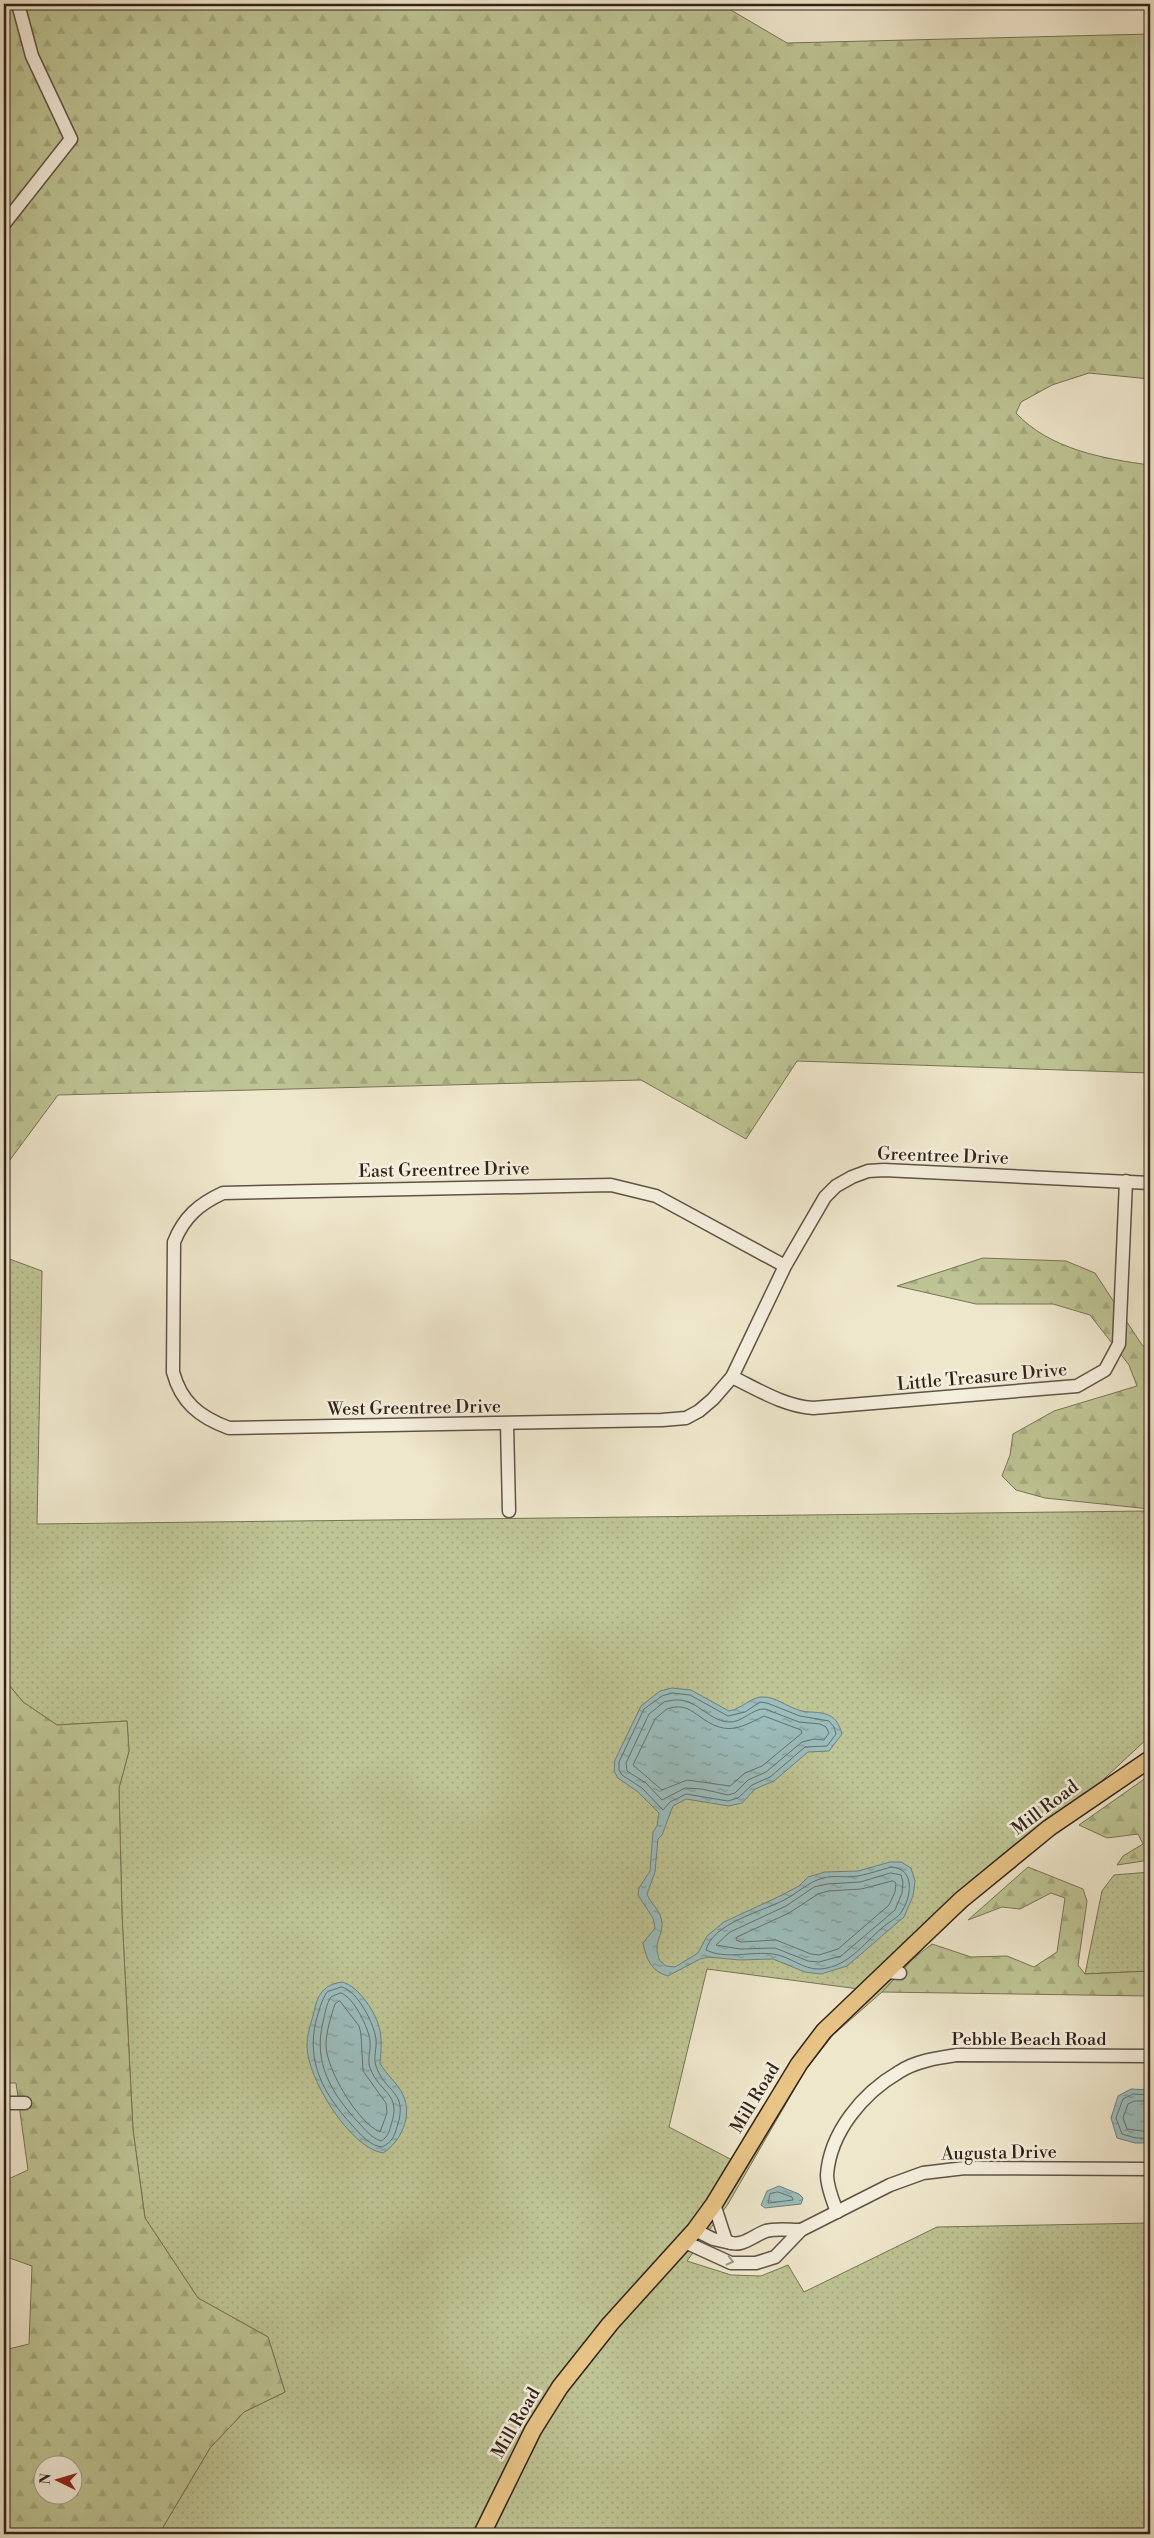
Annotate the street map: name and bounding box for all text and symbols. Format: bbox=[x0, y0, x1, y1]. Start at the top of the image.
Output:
street label: Greentree Drive bbox=[877, 1142, 1009, 1170]
street label: East Greentree Drive bbox=[358, 1157, 530, 1183]
street label: Little Treasure Drive bbox=[896, 1358, 1068, 1396]
street label: West Greentree Drive bbox=[326, 1395, 501, 1421]
street label: Mill Road bbox=[1007, 1775, 1084, 1841]
street label: Pebble Beach Road bbox=[952, 2028, 1107, 2051]
street label: Mill Road bbox=[725, 2058, 785, 2137]
street label: Augusta Drive bbox=[940, 2140, 1057, 2166]
one-way arrow bbox=[726, 2255, 734, 2266]
street label: Mill Road bbox=[487, 2383, 546, 2463]
north arrow bbox=[32, 2456, 82, 2506]
text: N bbox=[37, 2473, 55, 2485]

